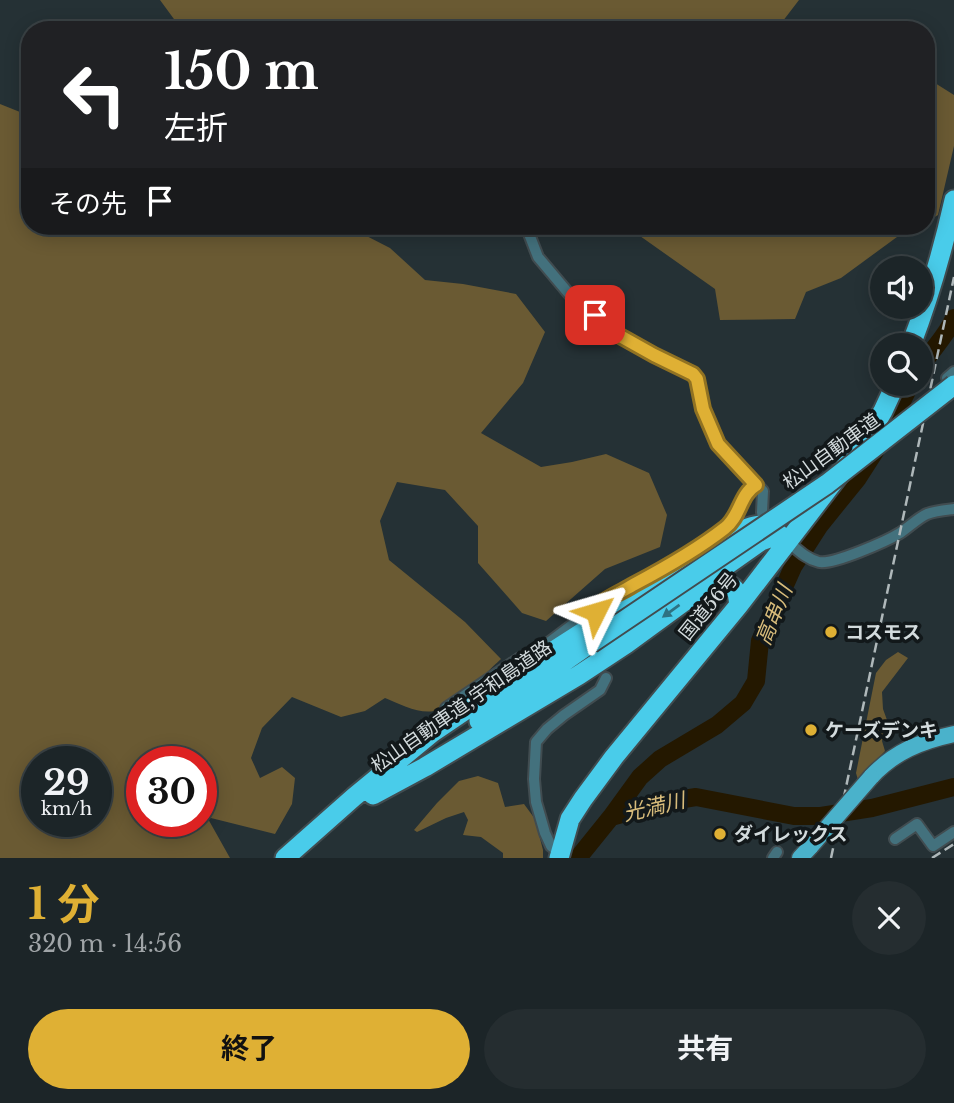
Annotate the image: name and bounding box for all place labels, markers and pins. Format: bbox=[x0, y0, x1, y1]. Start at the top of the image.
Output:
pin bbox=[565, 285, 625, 345]
place label: コスモス bbox=[845, 621, 921, 644]
marker: コスモス bbox=[823, 624, 839, 640]
place label: ケーズデンキ bbox=[825, 719, 938, 742]
marker: ケーズデンキ bbox=[803, 722, 819, 738]
place label: ダイレックス bbox=[734, 823, 847, 846]
marker: ダイレックス bbox=[712, 826, 728, 842]

